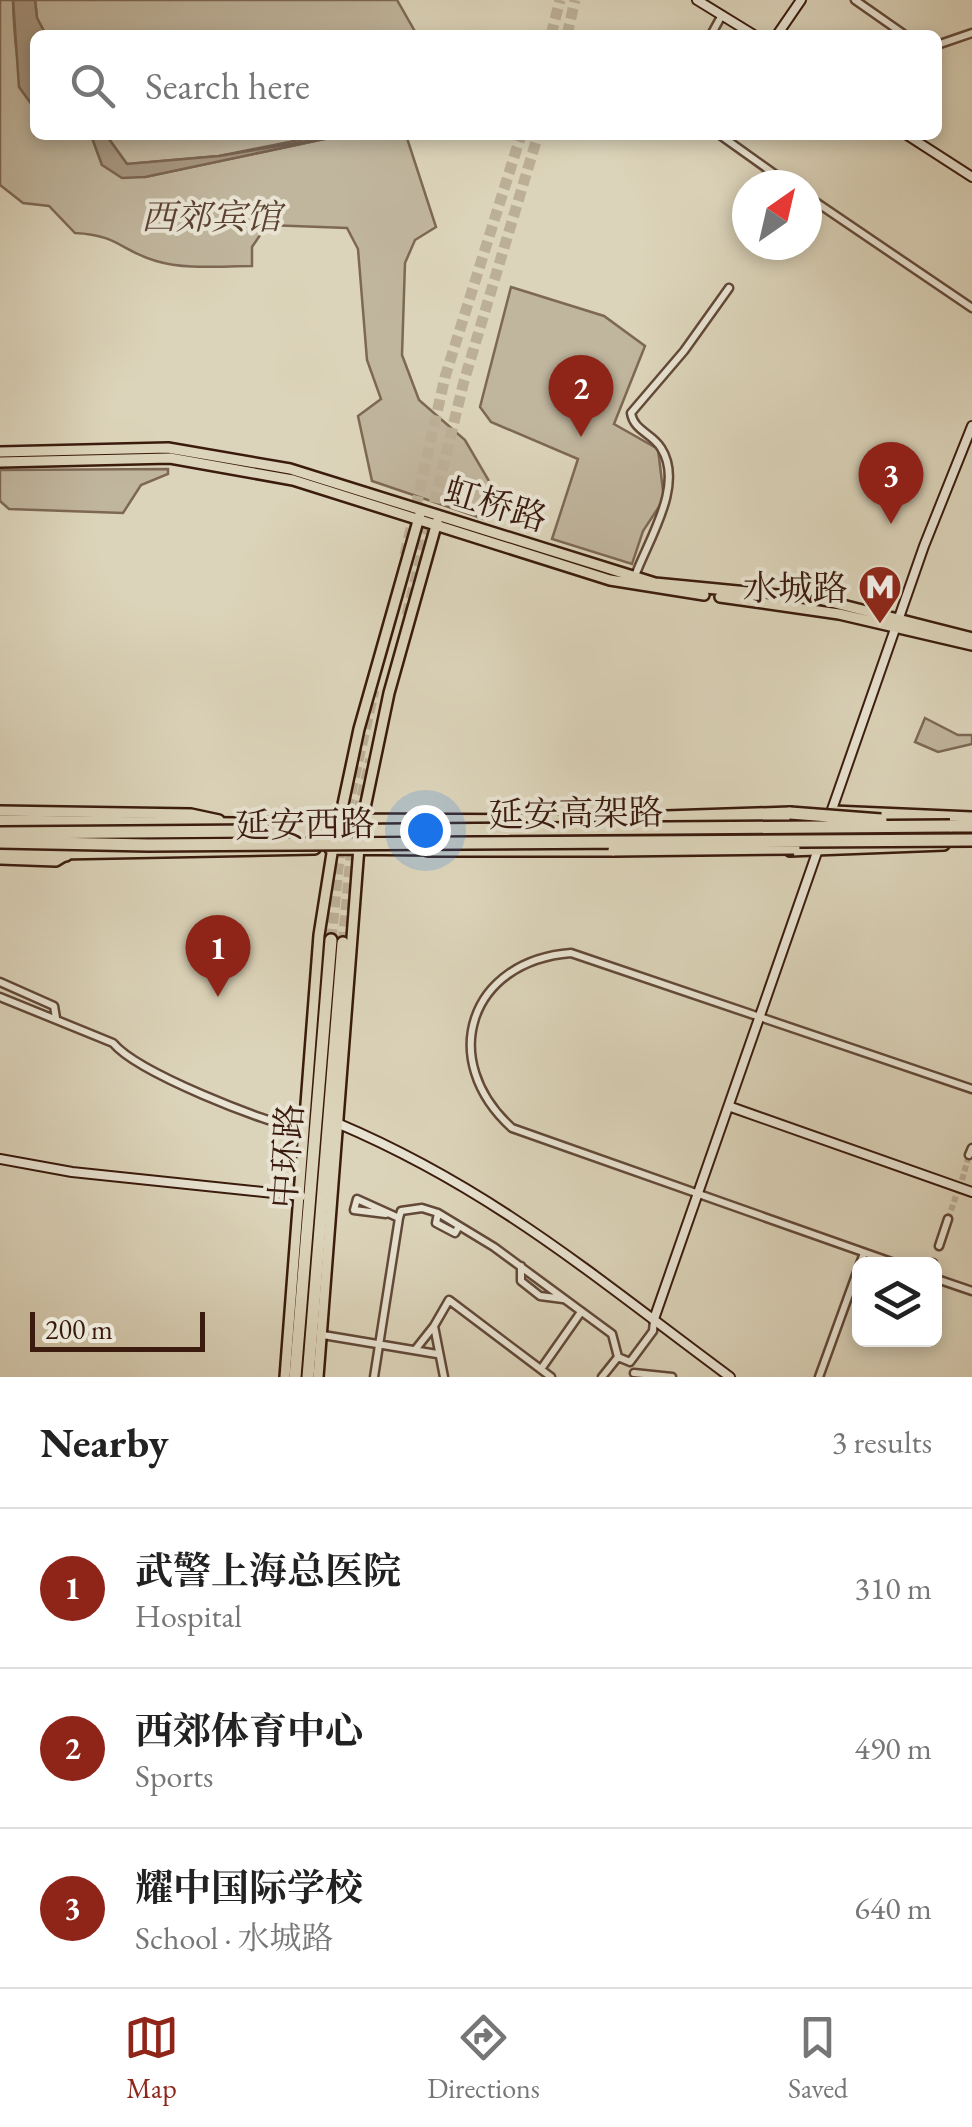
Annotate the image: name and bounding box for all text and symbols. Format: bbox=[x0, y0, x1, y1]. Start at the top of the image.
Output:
search box bbox=[30, 30, 942, 140]
icon: search bbox=[65, 58, 120, 113]
text: Search here bbox=[145, 61, 310, 110]
north arrow bbox=[732, 170, 822, 260]
park label: 西郊宾馆 bbox=[141, 194, 286, 239]
pin: 2 bbox=[548, 354, 614, 437]
pin: 3 bbox=[858, 442, 924, 524]
street label: 虹桥路 bbox=[439, 467, 553, 541]
metro station icon: 水城路 bbox=[857, 564, 903, 625]
place label: 水城路 bbox=[743, 565, 848, 610]
street label: 延安高架路 bbox=[488, 789, 664, 837]
street label: 延安西路 bbox=[235, 800, 375, 848]
your location bbox=[400, 805, 451, 856]
pin: 1 bbox=[186, 914, 250, 997]
street label: 中环路 bbox=[260, 1102, 312, 1210]
map controls bbox=[852, 1257, 942, 1347]
button: layers bbox=[852, 1257, 942, 1347]
scale bar bbox=[30, 1307, 205, 1352]
text: 200 m bbox=[45, 1311, 113, 1347]
text: Nearby bbox=[40, 1415, 169, 1470]
text: 3 results bbox=[832, 1421, 932, 1463]
text: 武警上海总医院 bbox=[135, 1546, 401, 1595]
text: 1 bbox=[64, 1567, 81, 1609]
text: 310 m bbox=[855, 1567, 932, 1609]
text: Hospital bbox=[135, 1595, 242, 1637]
text: 西郊体育中心 bbox=[135, 1706, 363, 1755]
text: 2 bbox=[64, 1727, 81, 1769]
text: 490 m bbox=[855, 1727, 932, 1769]
text: Sports bbox=[135, 1755, 213, 1797]
text: 耀中国际学校 bbox=[135, 1863, 363, 1912]
text: 3 bbox=[64, 1887, 81, 1929]
text: 640 m bbox=[855, 1887, 932, 1929]
text: School · 水城路 bbox=[135, 1917, 333, 1959]
tab: Map bbox=[124, 2010, 179, 2106]
tab: Directions bbox=[427, 2010, 540, 2106]
tab: Saved bbox=[788, 2010, 848, 2106]

